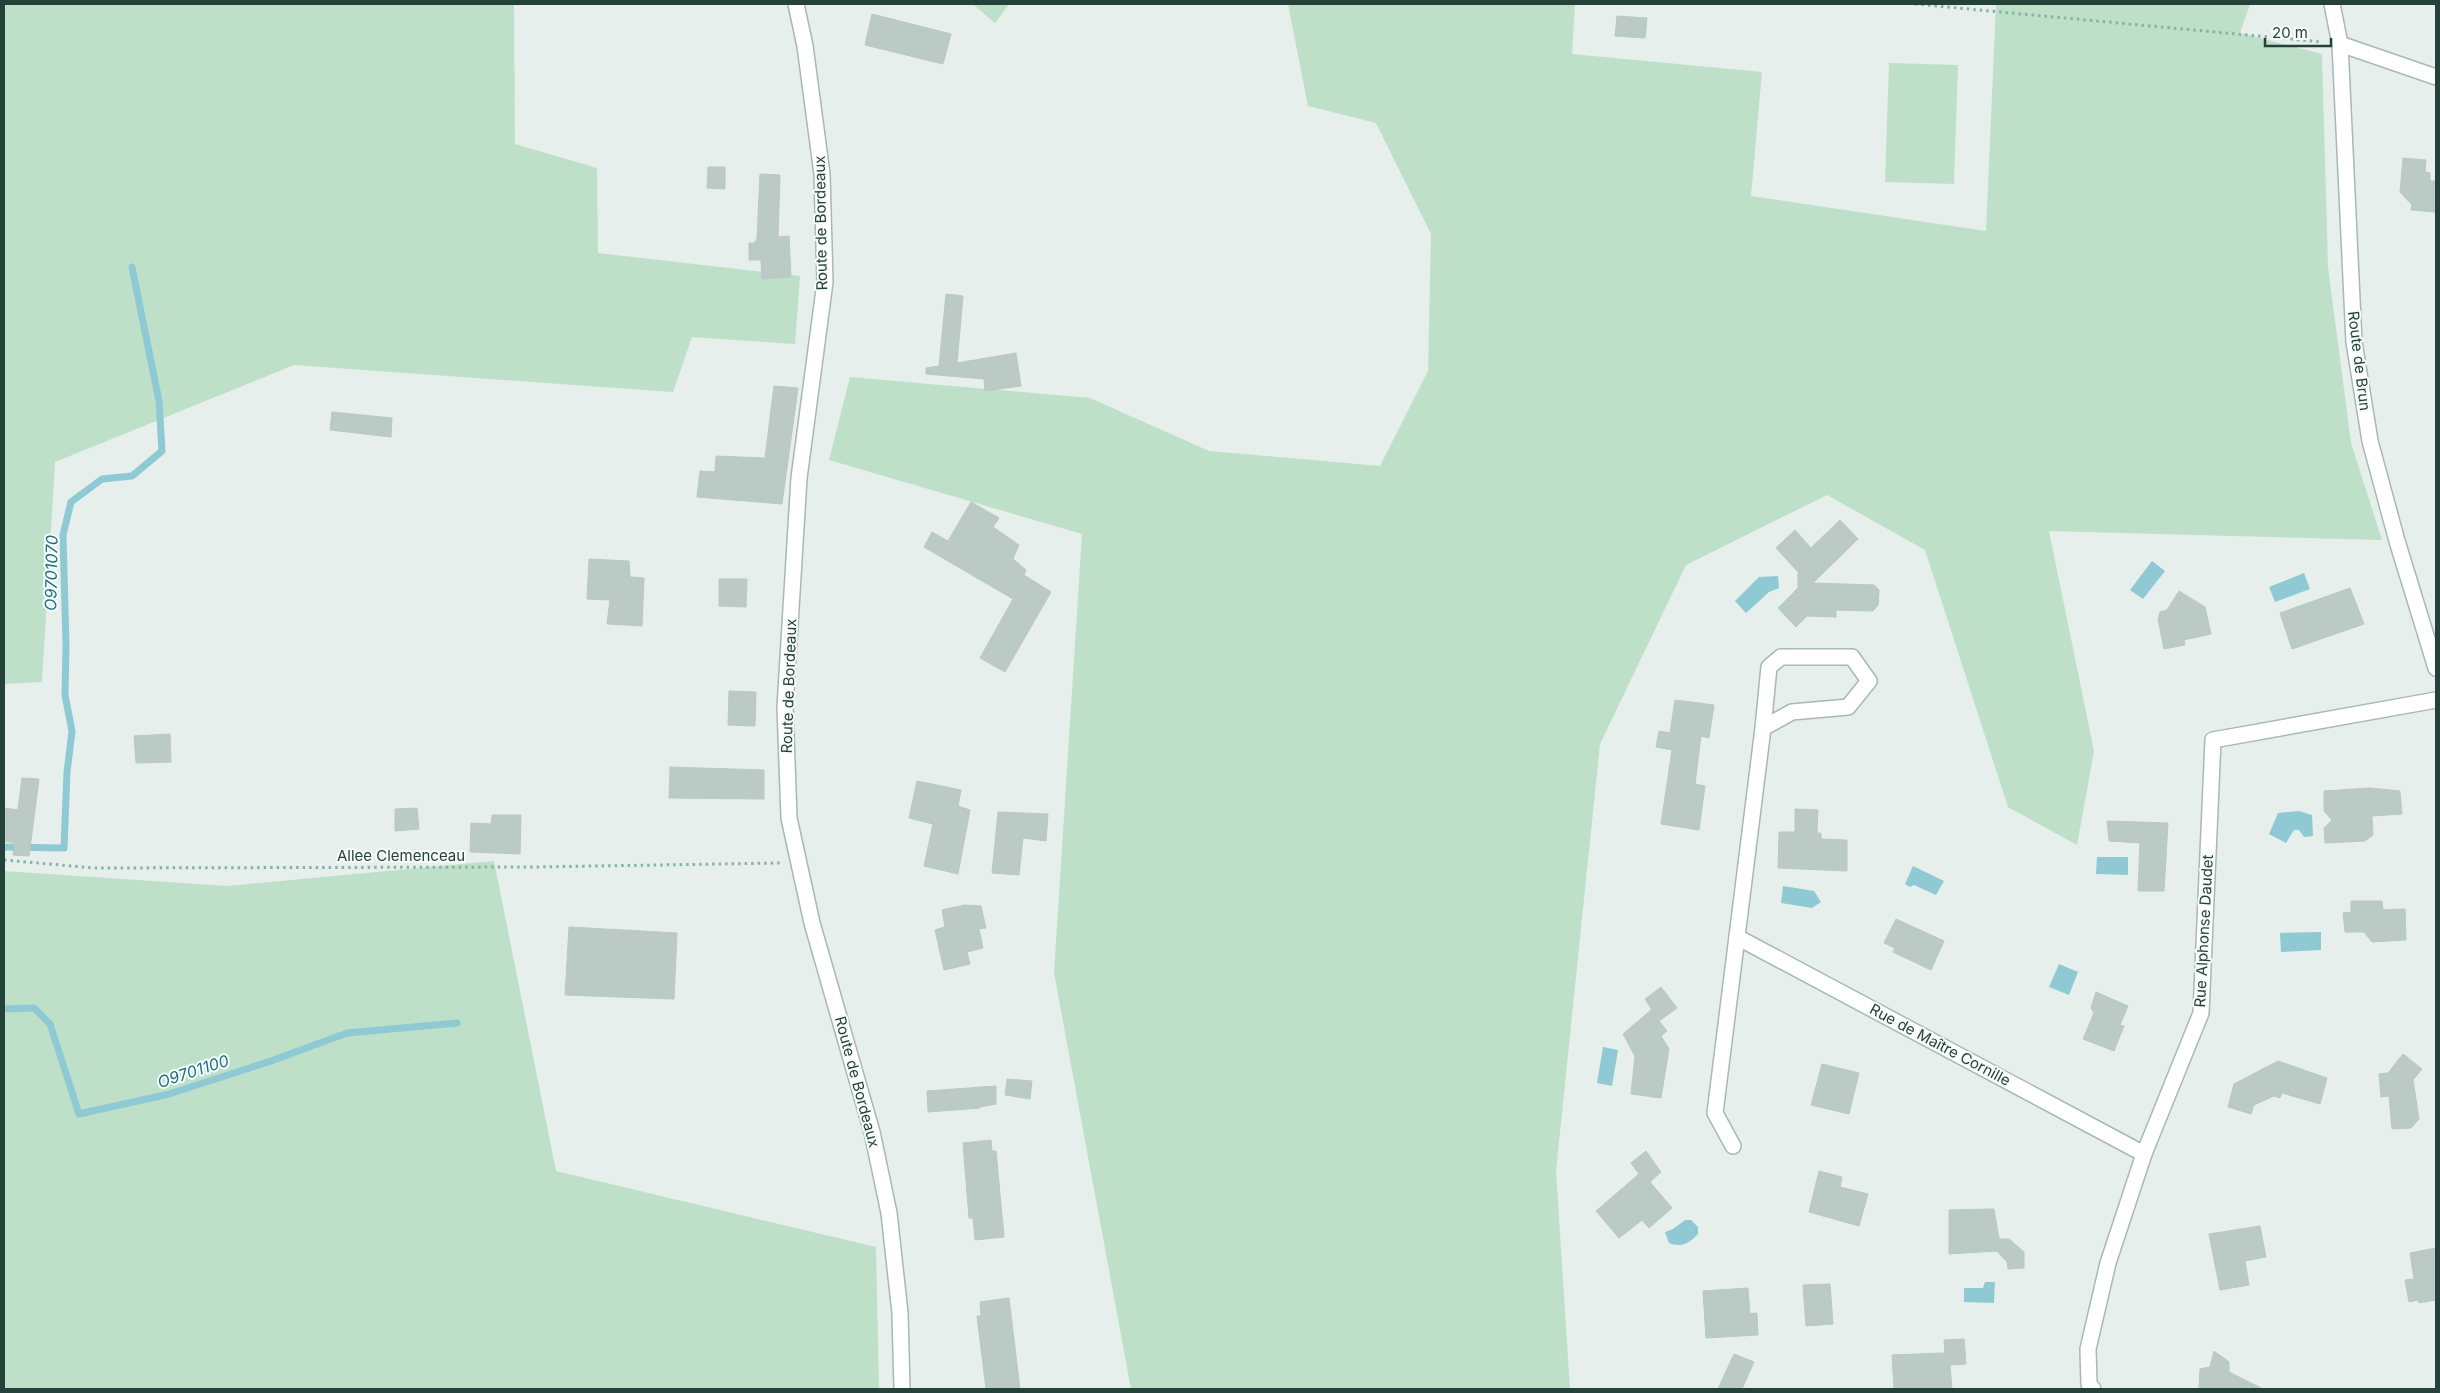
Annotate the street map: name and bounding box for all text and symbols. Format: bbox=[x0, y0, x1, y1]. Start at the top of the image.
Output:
scale bar bbox=[2265, 15, 2331, 47]
text: 20 m bbox=[2272, 23, 2308, 42]
street label: Route de Bordeaux bbox=[810, 155, 831, 291]
street label: Route de Brun bbox=[2344, 310, 2375, 412]
water label: O9701070 bbox=[40, 535, 62, 611]
street label: Route de Bordeaux bbox=[777, 618, 800, 754]
street label: Allee Clemenceau bbox=[337, 846, 465, 865]
street label: Rue Alphonse Daudet bbox=[2190, 854, 2217, 1008]
street label: Rue de Maître Cornille bbox=[1867, 999, 2014, 1090]
street label: Route de Bordeaux bbox=[831, 1014, 884, 1149]
water label: O9701100 bbox=[155, 1050, 231, 1092]

